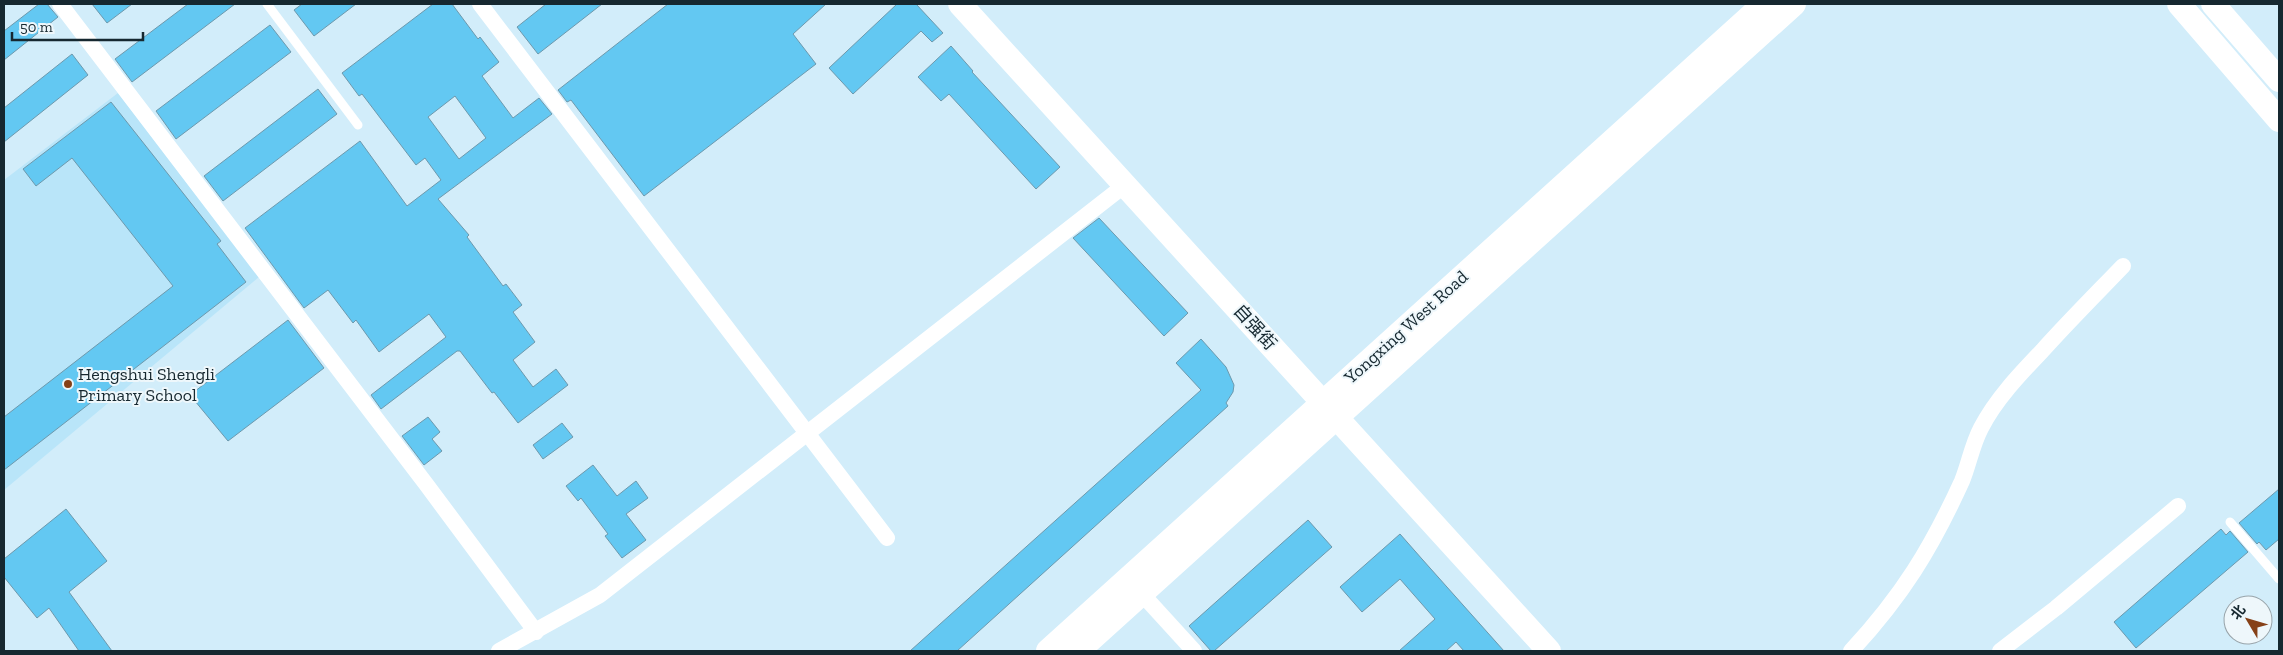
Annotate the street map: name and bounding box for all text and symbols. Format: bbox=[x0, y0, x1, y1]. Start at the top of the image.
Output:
scale bar bbox=[12, 10, 144, 42]
text: 50 m bbox=[20, 18, 53, 36]
street label: Yongxing West Road bbox=[1339, 266, 1472, 389]
street label: 自强街 bbox=[1229, 300, 1281, 354]
place label: Hengshui Shengli Primary School bbox=[78, 363, 215, 406]
marker: Hengshui Shengli Primary School bbox=[62, 378, 74, 390]
north arrow bbox=[2223, 595, 2273, 645]
text: 北 bbox=[2227, 602, 2249, 623]

